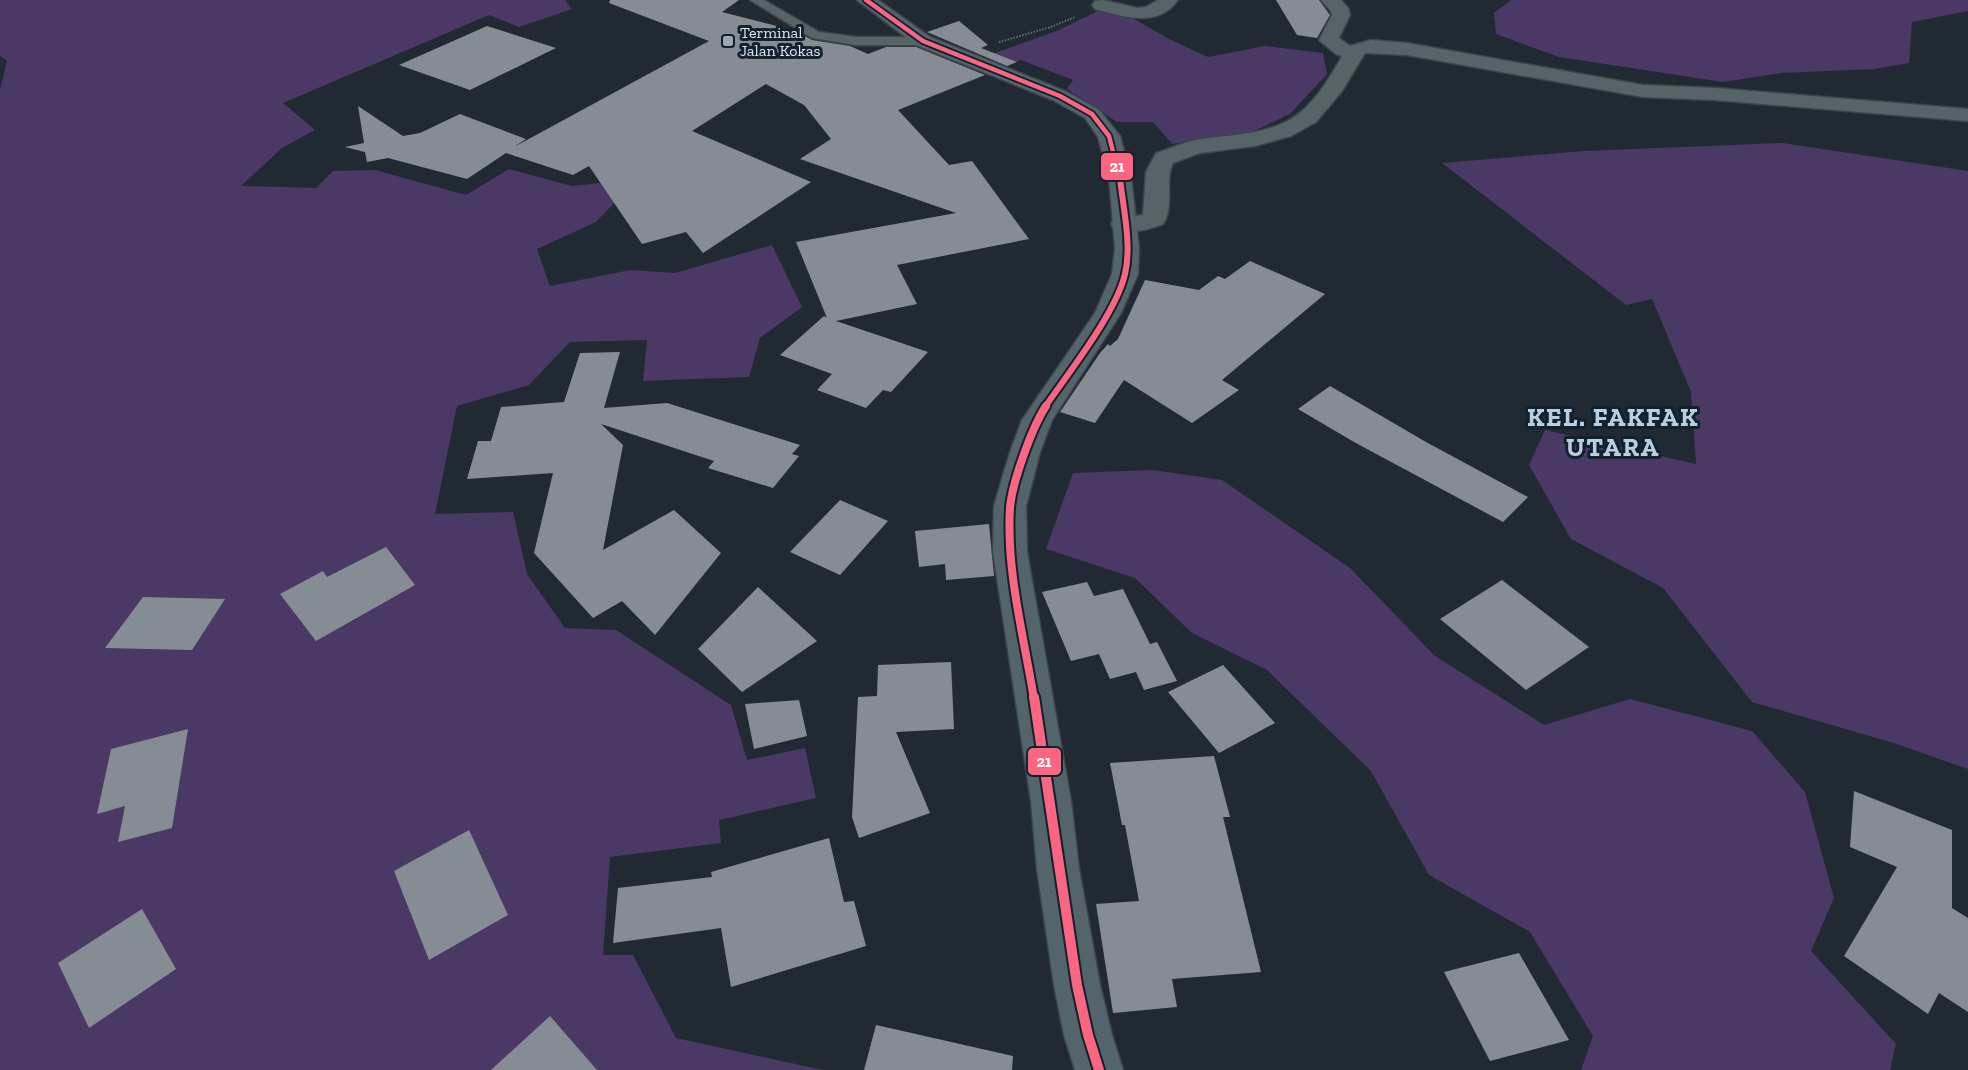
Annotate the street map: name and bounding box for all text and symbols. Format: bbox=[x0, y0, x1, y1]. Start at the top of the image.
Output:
place label: Terminal Jalan Kokas bbox=[740, 23, 821, 60]
marker: Terminal Jalan Kokas bbox=[721, 34, 735, 48]
line badge: 21 bbox=[1100, 152, 1134, 181]
text: 21 bbox=[1109, 157, 1125, 176]
district label: KEL. FAKFAK UTARA bbox=[1527, 401, 1699, 463]
line badge: 21 bbox=[1027, 747, 1062, 776]
text: 21 bbox=[1036, 752, 1052, 771]

